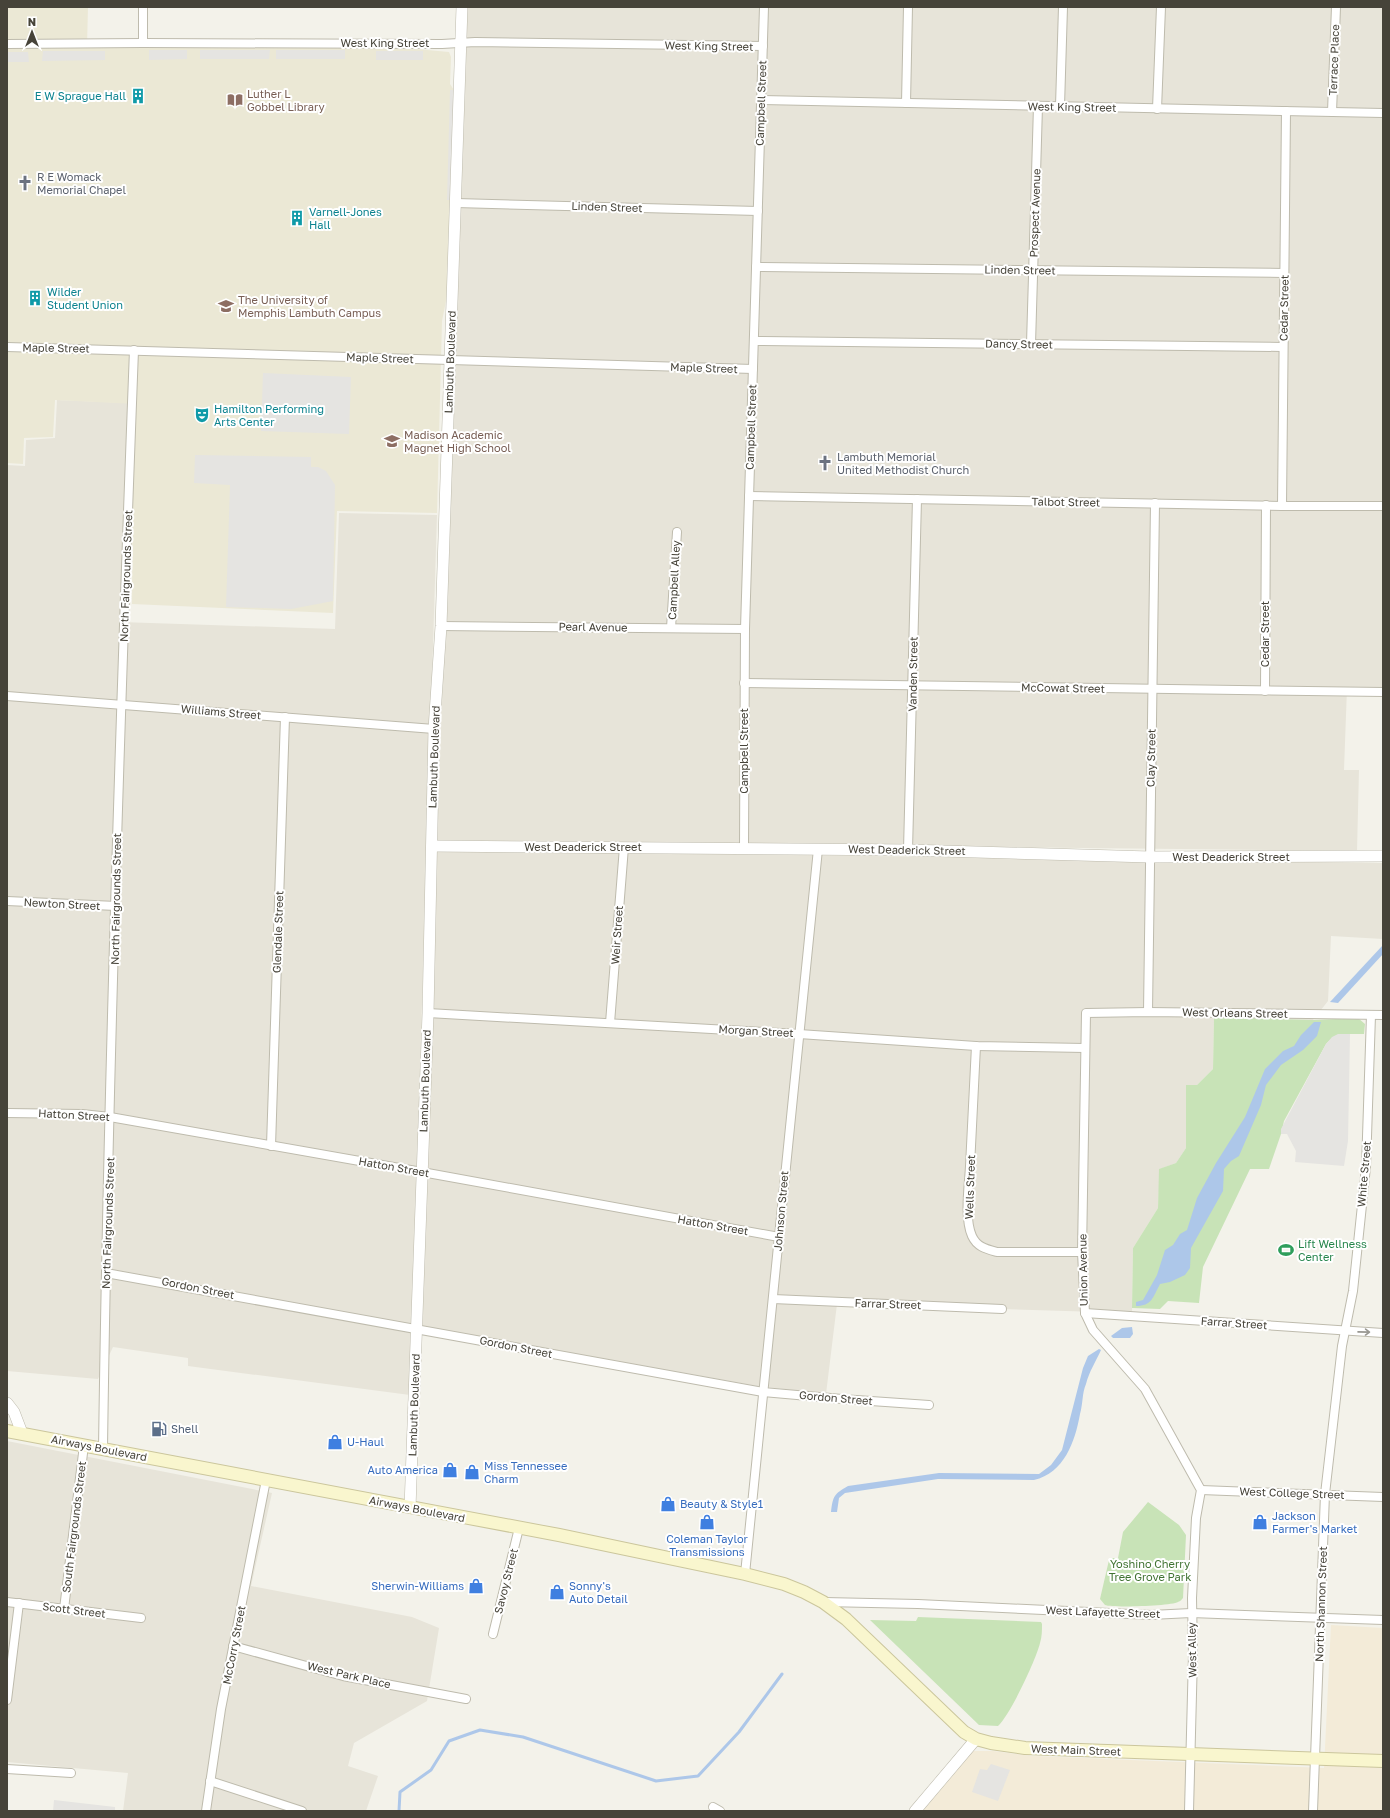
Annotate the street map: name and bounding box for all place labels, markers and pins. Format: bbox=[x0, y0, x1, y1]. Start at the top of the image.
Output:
building icon: E W Sprague Hall bbox=[129, 87, 147, 105]
place label: Luther L Gobbel Library bbox=[247, 87, 325, 113]
place label: E W Sprague Hall bbox=[35, 89, 126, 102]
library icon: Luther L Gobbel Library bbox=[226, 91, 244, 109]
place label: R E Womack Memorial Chapel bbox=[37, 170, 127, 196]
church icon: R E Womack Memorial Chapel bbox=[16, 174, 34, 192]
place label: Varnell-Jones Hall bbox=[309, 205, 382, 231]
building icon: Varnell-Jones Hall bbox=[288, 209, 306, 227]
place label: Wilder Student Union bbox=[47, 285, 123, 311]
building icon: Wilder Student Union bbox=[26, 289, 44, 307]
place label: The University of Memphis Lambuth Campus bbox=[238, 293, 381, 319]
school or university icon: The University of Memphis Lambuth Campus bbox=[217, 297, 235, 315]
place label: Hamilton Performing Arts Center bbox=[214, 402, 324, 428]
theatre icon: Hamilton Performing Arts Center bbox=[193, 406, 211, 424]
place label: Madison Academic Magnet High School bbox=[404, 428, 511, 454]
school or university icon: Madison Academic Magnet High School bbox=[383, 432, 401, 450]
place label: Lambuth Memorial United Methodist Church bbox=[837, 450, 969, 476]
church icon: Lambuth Memorial United Methodist Church bbox=[816, 454, 834, 472]
place label: Lift Wellness Center bbox=[1298, 1237, 1367, 1263]
sports icon: Lift Wellness Center bbox=[1277, 1241, 1295, 1259]
fuel station icon: Shell bbox=[150, 1420, 168, 1438]
place label: Shell bbox=[171, 1422, 199, 1435]
shop icon: U-Haul bbox=[326, 1433, 344, 1451]
place label: U-Haul bbox=[347, 1435, 384, 1448]
place label: Miss Tennessee Charm bbox=[484, 1459, 567, 1485]
shop icon: Auto America bbox=[441, 1461, 459, 1479]
place label: Auto America bbox=[368, 1463, 438, 1476]
shop icon: Miss Tennessee Charm bbox=[463, 1463, 481, 1481]
shop icon: Beauty & Style1 bbox=[659, 1495, 677, 1513]
place label: Beauty & Style1 bbox=[680, 1497, 763, 1510]
place label: Jackson Farmer's Market bbox=[1272, 1509, 1357, 1535]
shop icon: Coleman Taylor Transmissions bbox=[698, 1513, 716, 1531]
shop icon: Jackson Farmer's Market bbox=[1251, 1513, 1269, 1531]
place label: Coleman Taylor Transmissions bbox=[666, 1532, 749, 1558]
shop icon: Sherwin-Williams bbox=[467, 1577, 485, 1595]
place label: Sherwin-Williams bbox=[371, 1579, 464, 1592]
place label: Sonny's Auto Detail bbox=[569, 1579, 628, 1605]
shop icon: Sonny's Auto Detail bbox=[548, 1583, 566, 1601]

